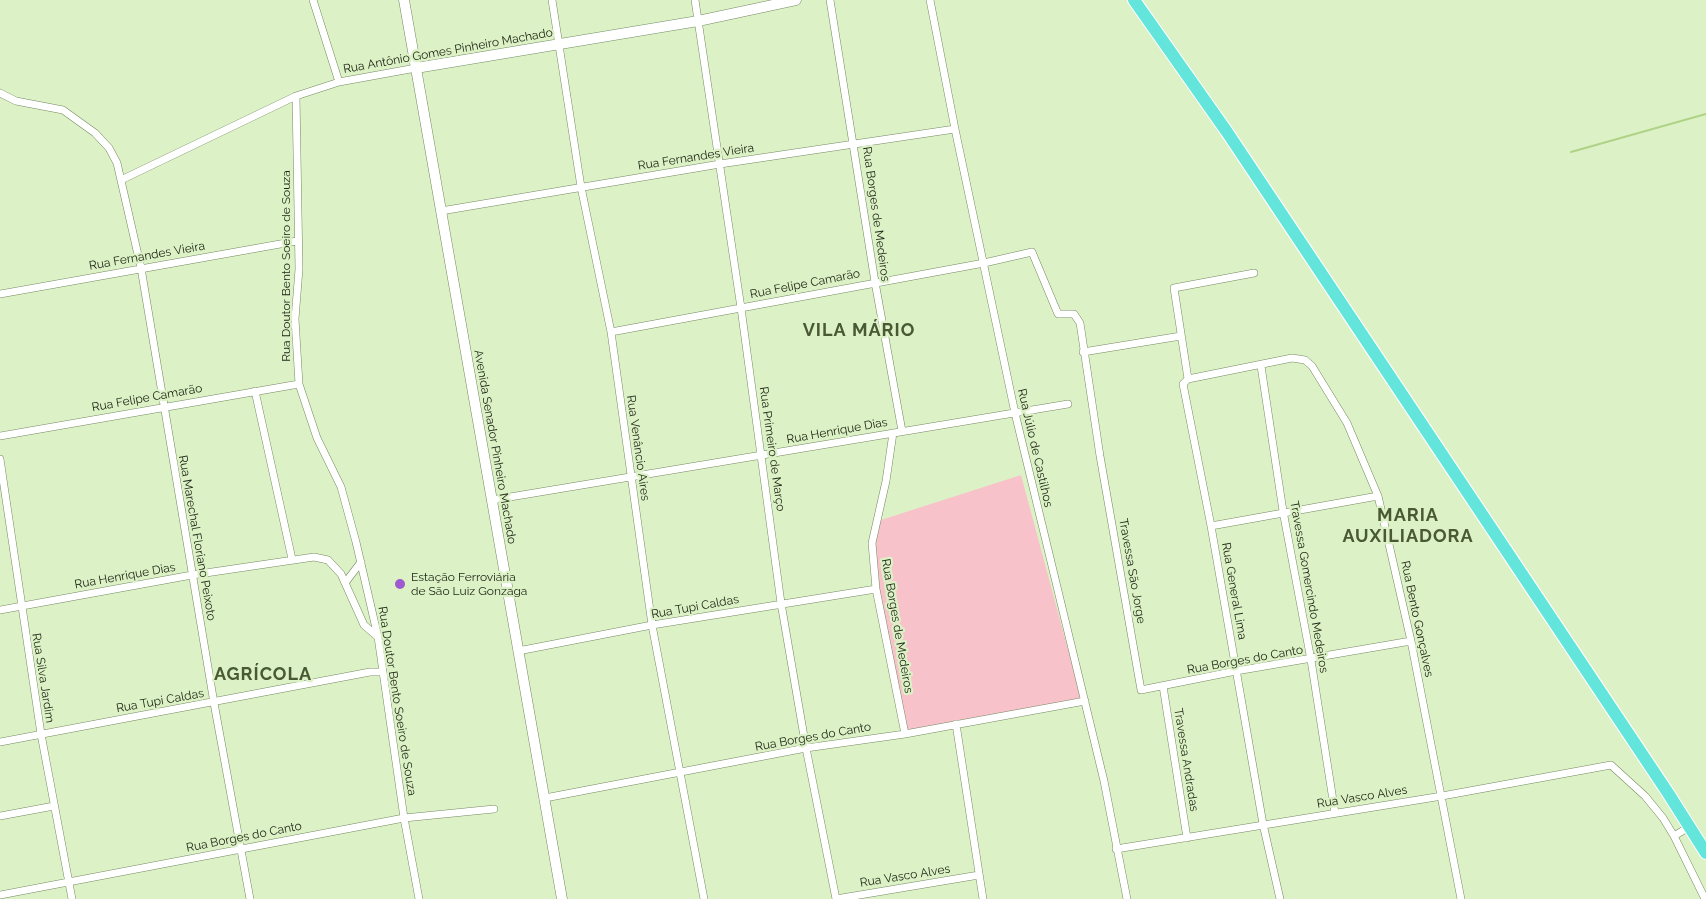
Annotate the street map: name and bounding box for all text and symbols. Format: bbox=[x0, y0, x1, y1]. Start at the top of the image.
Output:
street label: Rua Antônio Gomes Pinheiro Machado bbox=[342, 25, 554, 77]
street label: Rua Fernandes Vieira bbox=[637, 141, 755, 173]
street label: Rua Borges de Medeiros bbox=[859, 146, 893, 282]
street label: Rua Doutor Bento Soeiro de Souza bbox=[279, 170, 293, 362]
street label: Rua Fernandes Vieira bbox=[88, 239, 206, 273]
street label: Rua Felipe Camarão bbox=[749, 266, 861, 302]
district label: VILA MÁRIO bbox=[801, 320, 917, 342]
street label: Avenida Senador Pinheiro Machado bbox=[471, 349, 519, 545]
street label: Rua Felipe Camarão bbox=[91, 381, 203, 415]
street label: Rua Primeiro de Março bbox=[756, 386, 788, 512]
street label: Rua Júlio de Castilhos bbox=[1014, 387, 1056, 509]
street label: Rua Venâncio Aires bbox=[623, 394, 653, 502]
street label: Rua Henrique Dias bbox=[785, 415, 889, 447]
street label: Rua Marechal Floriano Peixoto bbox=[175, 454, 219, 622]
street label: Travessa Gomercindo Medeiros bbox=[1287, 500, 1331, 674]
district label: MARIA AUXILIADORA bbox=[1341, 505, 1475, 548]
street label: Travessa São Jorge bbox=[1116, 517, 1148, 625]
street label: Rua General Lima bbox=[1218, 541, 1250, 641]
street label: Rua Borges de Medeiros bbox=[878, 558, 916, 694]
street label: Rua Henrique Dias bbox=[73, 560, 177, 592]
street label: Rua Bento Gonçalves bbox=[1398, 560, 1436, 678]
place label: Estação Ferroviária de São Luiz Gonzaga bbox=[411, 570, 527, 598]
marker: Estação Ferroviária de São Luiz Gonzaga bbox=[393, 577, 407, 591]
street label: Rua Tupi Caldas bbox=[650, 592, 740, 622]
street label: Rua Doutor Bento Soeiro de Souza bbox=[375, 605, 419, 797]
street label: Rua Silva Jardim bbox=[29, 632, 57, 724]
street label: Rua Borges do Canto bbox=[1186, 643, 1304, 677]
district label: AGRÍCOLA bbox=[213, 664, 313, 686]
street label: Rua Tupi Caldas bbox=[115, 686, 205, 716]
street label: Travessa Andradas bbox=[1171, 707, 1201, 813]
street label: Rua Borges do Canto bbox=[754, 720, 872, 754]
street label: Rua Vasco Alves bbox=[1316, 783, 1408, 811]
street label: Rua Borges do Canto bbox=[185, 819, 303, 855]
street label: Rua Vasco Alves bbox=[859, 862, 951, 890]

